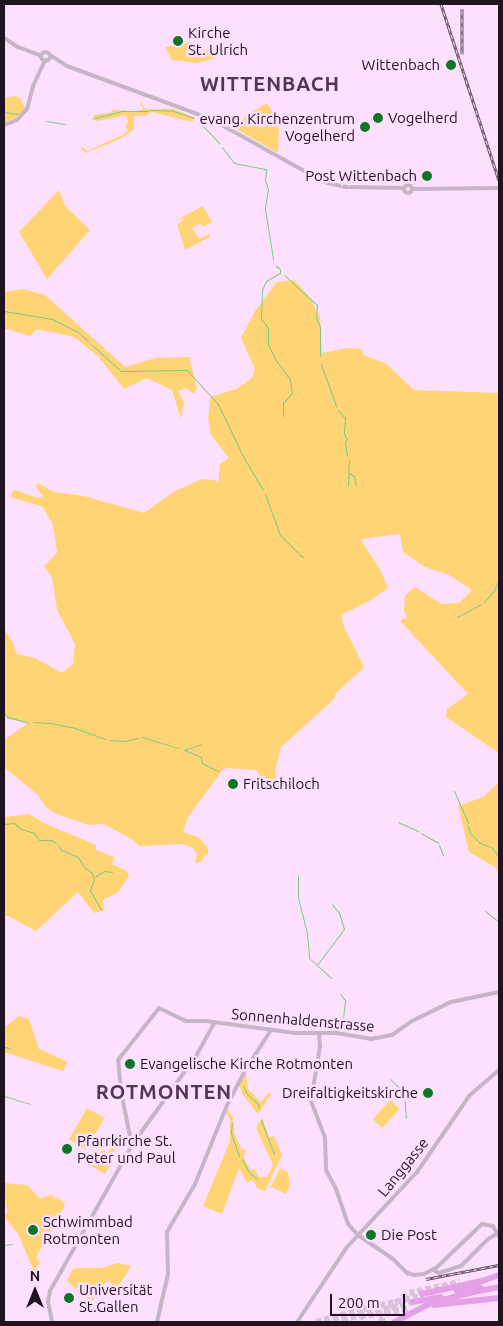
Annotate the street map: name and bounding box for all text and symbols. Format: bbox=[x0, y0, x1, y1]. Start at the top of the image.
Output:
place label: Kirche St. Ulrich bbox=[188, 23, 248, 58]
marker: Kirche St. Ulrich bbox=[172, 35, 184, 47]
place label: Wittenbach bbox=[362, 56, 440, 74]
marker: Wittenbach bbox=[444, 58, 458, 72]
district label: WITTENBACH bbox=[199, 71, 341, 95]
place label: evang. Kirchenzentrum Vogelherd bbox=[200, 109, 355, 144]
place label: Vogelherd bbox=[388, 109, 458, 127]
marker: Vogelherd bbox=[372, 112, 384, 124]
marker: evang. Kirchenzentrum Vogelherd bbox=[359, 121, 371, 133]
place label: Post Wittenbach bbox=[305, 167, 417, 185]
marker: Post Wittenbach bbox=[421, 170, 433, 182]
place label: Fritschiloch bbox=[243, 775, 320, 793]
marker: Fritschiloch bbox=[227, 778, 239, 790]
street label: Sonnenhaldenstrasse bbox=[231, 1005, 375, 1035]
place label: Evangelische Kirche Rotmonten bbox=[140, 1055, 353, 1073]
marker: Evangelische Kirche Rotmonten bbox=[124, 1058, 136, 1070]
district label: ROTMONTEN bbox=[95, 1079, 233, 1103]
place label: Dreifaltigkeitskirche bbox=[282, 1084, 418, 1102]
marker: Dreifaltigkeitskirche bbox=[422, 1087, 434, 1099]
place label: Pfarrkirche St. Peter und Paul bbox=[77, 1131, 176, 1166]
street label: Langgasse bbox=[374, 1134, 432, 1200]
marker: Pfarrkirche St. Peter und Paul bbox=[61, 1143, 73, 1155]
place label: Schwimmbad Rotmonten bbox=[43, 1212, 133, 1247]
marker: Schwimmbad Rotmonten bbox=[27, 1224, 39, 1236]
place label: Die Post bbox=[381, 1226, 437, 1244]
marker: Die Post bbox=[365, 1229, 377, 1241]
north arrow bbox=[10, 1266, 60, 1316]
text: N bbox=[30, 1268, 40, 1284]
place label: Universität St.Gallen bbox=[79, 1280, 152, 1315]
scale bar bbox=[333, 1284, 408, 1316]
marker: Universität St.Gallen bbox=[63, 1292, 75, 1304]
text: 200 m bbox=[338, 1294, 380, 1311]

